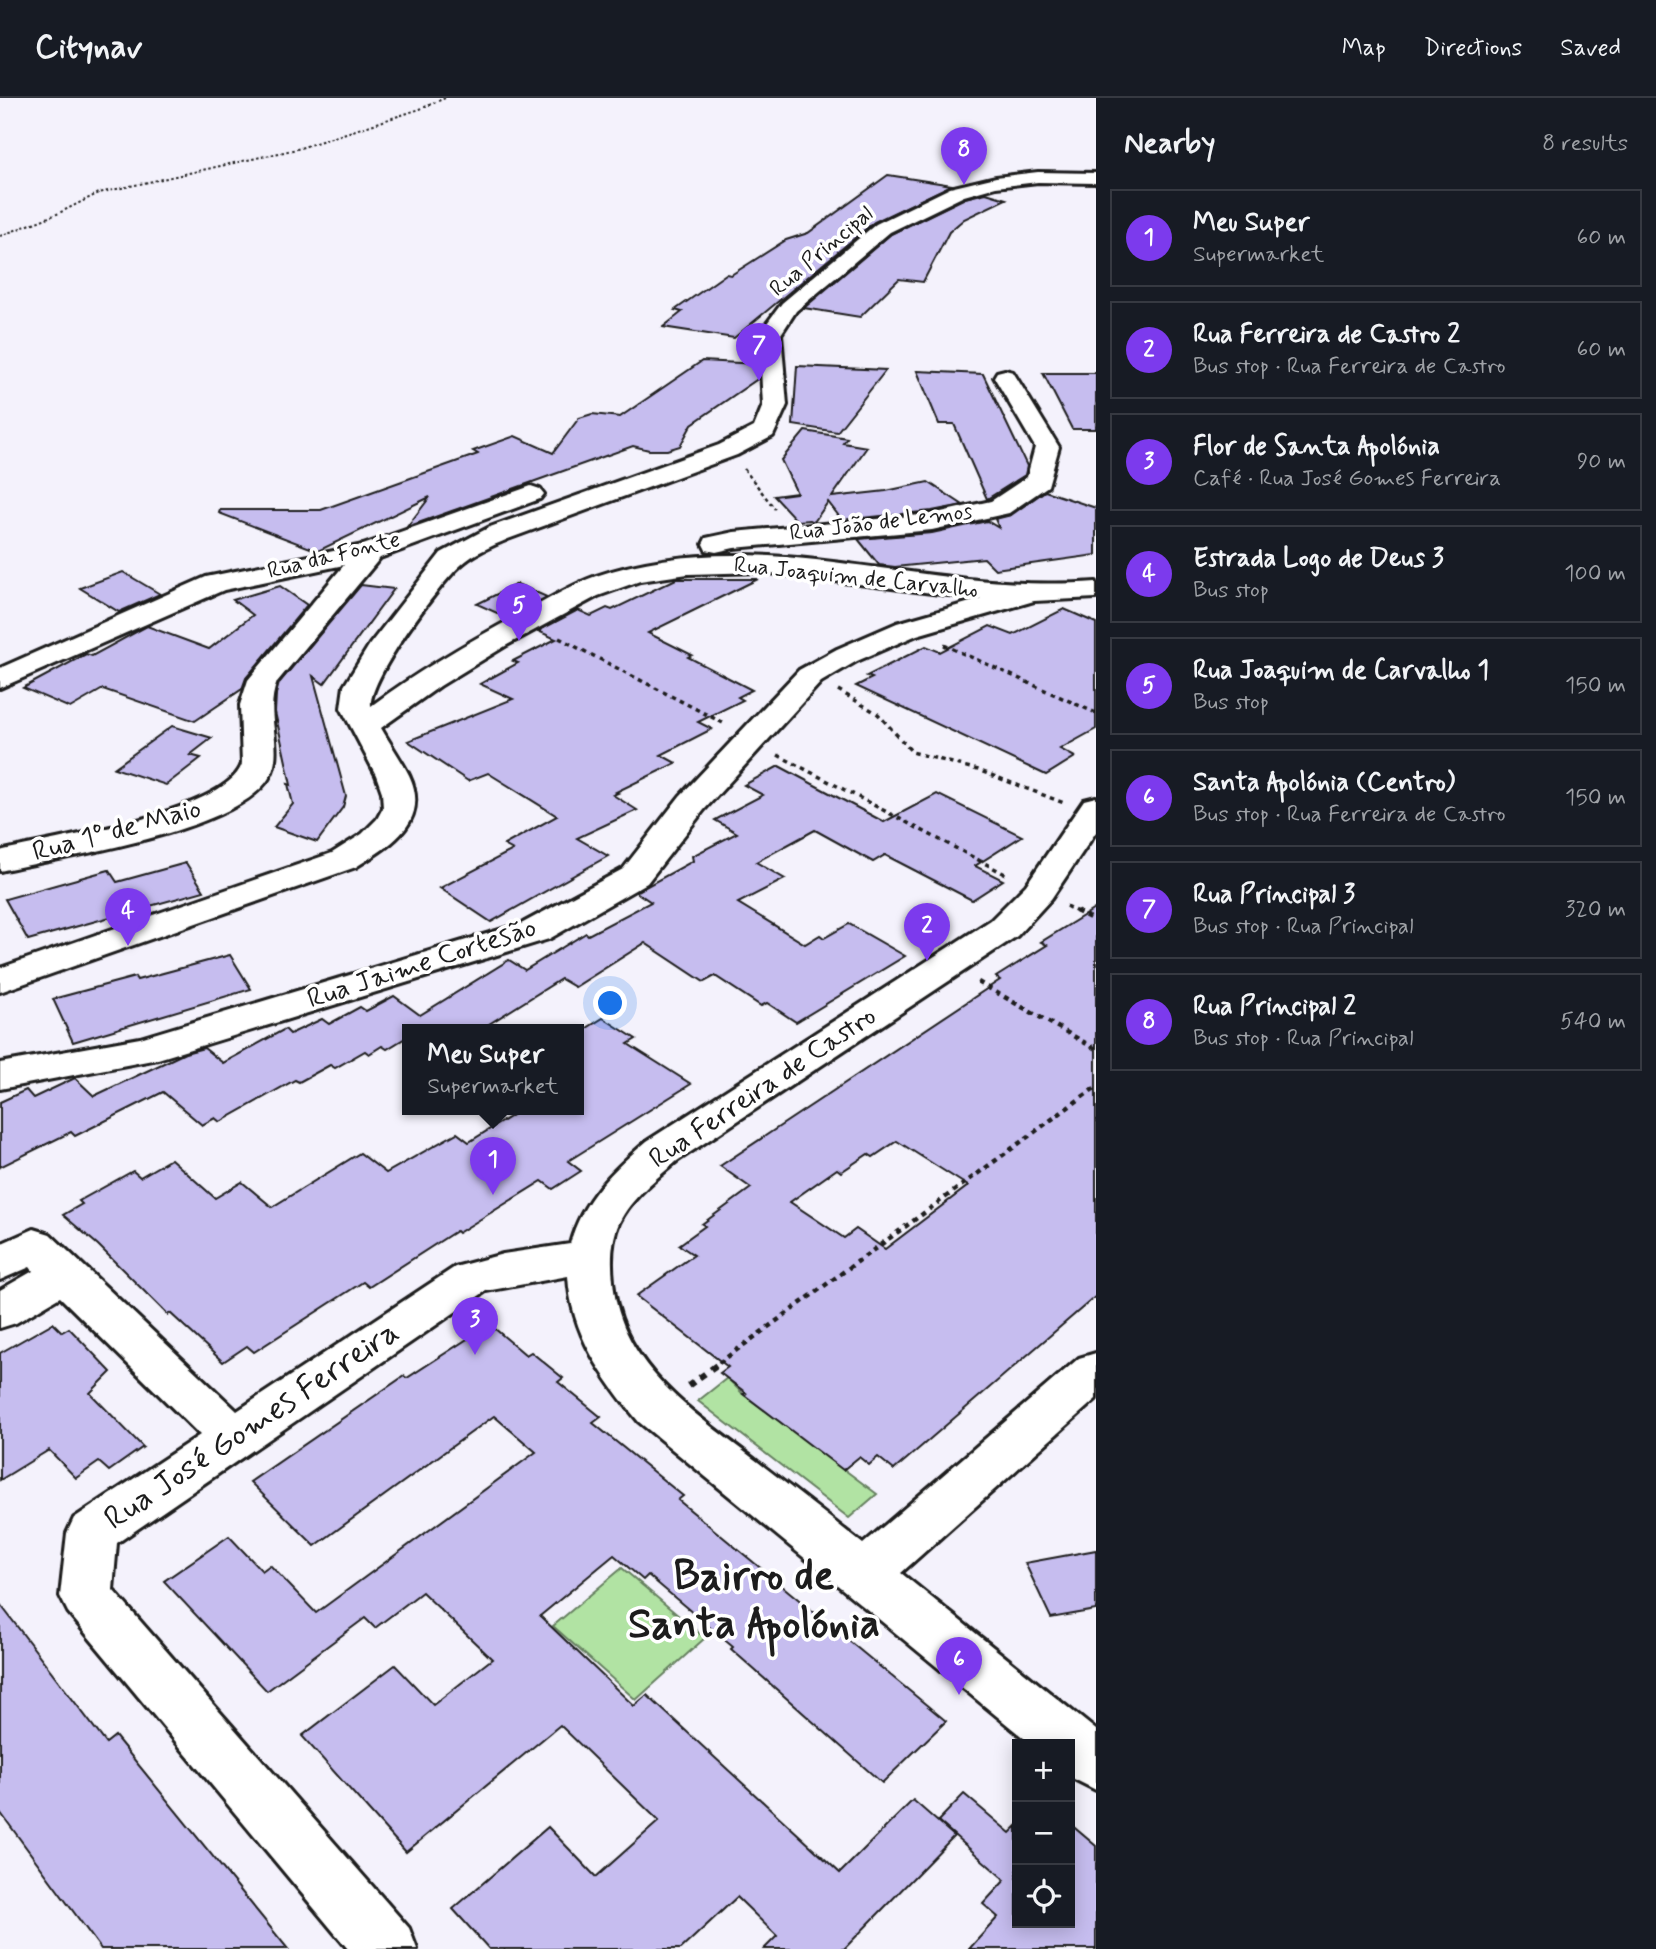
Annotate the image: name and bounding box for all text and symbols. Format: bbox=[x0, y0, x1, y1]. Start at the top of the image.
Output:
text: Citynav bbox=[35, 26, 142, 70]
text: Map bbox=[1342, 33, 1386, 64]
text: Directions bbox=[1424, 33, 1522, 64]
text: Saved bbox=[1560, 33, 1621, 64]
text: Nearby bbox=[1124, 124, 1215, 163]
pin: 8 bbox=[941, 127, 987, 185]
text: 8 results bbox=[1542, 129, 1628, 159]
street label: Rua Principal bbox=[764, 200, 880, 304]
text: Meu Super bbox=[1193, 206, 1310, 240]
text: 1 bbox=[1144, 223, 1154, 253]
text: 60 m bbox=[1577, 223, 1626, 253]
text: Supermarket bbox=[1193, 240, 1324, 270]
text: Rua Ferreira de Castro 2 bbox=[1193, 318, 1460, 352]
pin: 7 bbox=[736, 323, 782, 381]
text: 2 bbox=[1143, 335, 1155, 365]
text: 60 m bbox=[1577, 335, 1626, 365]
text: Bus stop · Rua Ferreira de Castro bbox=[1193, 352, 1506, 382]
text: Flor de Santa Apolónia bbox=[1193, 430, 1440, 464]
text: 3 bbox=[1144, 447, 1154, 477]
text: 90 m bbox=[1577, 447, 1626, 477]
text: Café · Rua José Gomes Ferreira bbox=[1193, 464, 1501, 494]
street label: Rua João de Lemos bbox=[788, 497, 974, 549]
street label: Rua da Fonte bbox=[264, 525, 404, 587]
text: Estrada Logo de Deus 3 bbox=[1193, 542, 1444, 576]
street label: Rua Joaquim de Carvalho bbox=[732, 550, 980, 606]
text: 4 bbox=[1142, 559, 1156, 589]
text: 100 m bbox=[1564, 559, 1626, 589]
text: Bus stop bbox=[1193, 576, 1269, 606]
pin: 5 bbox=[496, 583, 542, 641]
text: Rua Joaquim de Carvalho 1 bbox=[1193, 654, 1489, 688]
text: 5 bbox=[1142, 671, 1156, 701]
text: 150 m bbox=[1565, 671, 1626, 701]
text: Bus stop bbox=[1193, 688, 1269, 718]
text: Santa Apolónia (Centro) bbox=[1193, 766, 1455, 800]
text: 6 bbox=[1143, 783, 1155, 813]
text: 150 m bbox=[1565, 783, 1626, 813]
street label: Rua 1º de Maio bbox=[29, 791, 205, 871]
text: Bus stop · Rua Ferreira de Castro bbox=[1193, 800, 1506, 830]
text: Rua Principal 3 bbox=[1193, 878, 1355, 912]
pin: 4 bbox=[105, 888, 151, 946]
text: 7 bbox=[1142, 895, 1156, 925]
text: 320 m bbox=[1565, 895, 1626, 925]
pin: 2 bbox=[904, 903, 950, 961]
street label: Rua Jaime Cortesão bbox=[303, 910, 541, 1018]
text: Bus stop · Rua Principal bbox=[1193, 912, 1414, 942]
your location bbox=[593, 986, 627, 1020]
text: Rua Principal 2 bbox=[1193, 990, 1356, 1024]
street label: Rua Ferreira de Castro bbox=[642, 998, 884, 1178]
text: 8 bbox=[1143, 1007, 1155, 1037]
text: 540 m bbox=[1560, 1007, 1626, 1037]
popup bbox=[402, 1024, 584, 1115]
text: Bus stop · Rua Principal bbox=[1193, 1024, 1414, 1054]
text: Meu Super bbox=[427, 1038, 544, 1072]
text: Supermarket bbox=[427, 1072, 559, 1102]
pin: 1 bbox=[470, 1137, 516, 1195]
pin: 3 bbox=[452, 1297, 498, 1355]
street label: Rua José Gomes Ferreira bbox=[96, 1311, 408, 1541]
district label: Bairro de Santa Apolónia bbox=[628, 1550, 880, 1657]
pin: 6 bbox=[936, 1637, 982, 1695]
map controls bbox=[1012, 1739, 1075, 1928]
button: + bbox=[1012, 1739, 1075, 1802]
button: − bbox=[1012, 1802, 1075, 1865]
button: locate bbox=[1012, 1865, 1075, 1928]

